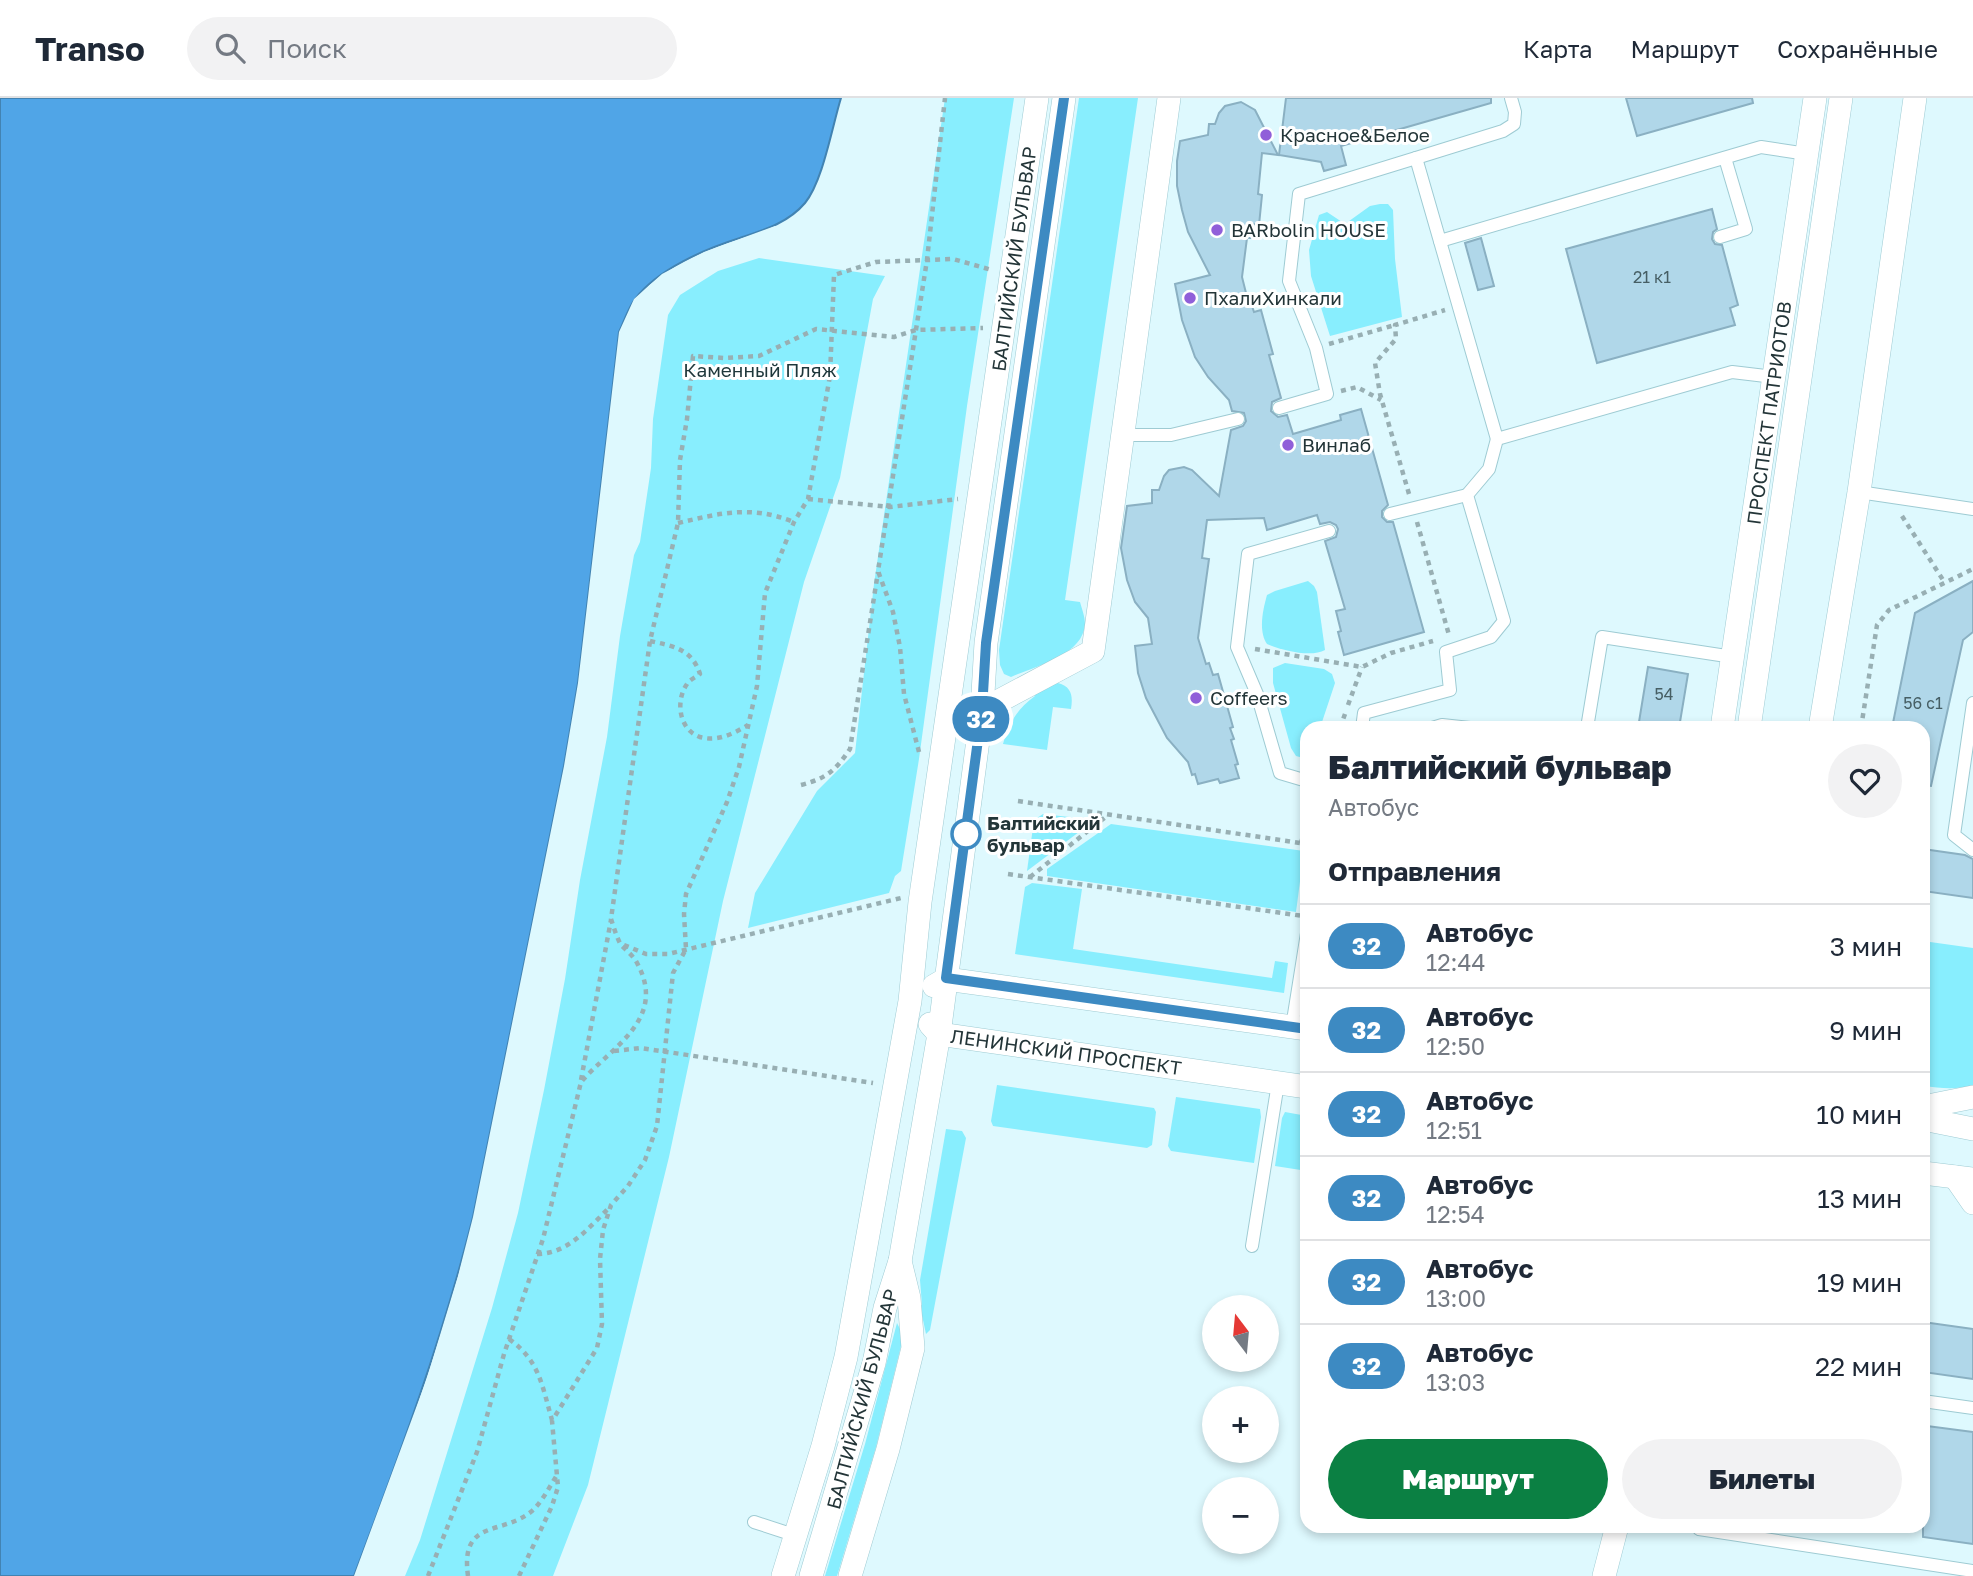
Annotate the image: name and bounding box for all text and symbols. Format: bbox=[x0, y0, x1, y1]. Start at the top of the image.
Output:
search box bbox=[187, 17, 677, 80]
text: Transo bbox=[35, 29, 145, 68]
icon: search bbox=[211, 29, 249, 67]
text: Поиск bbox=[267, 33, 347, 64]
text: Карта bbox=[1523, 34, 1593, 63]
text: Маршрут bbox=[1631, 34, 1739, 63]
text: Сохранённые bbox=[1777, 34, 1938, 63]
place label: Красное&Белое bbox=[1280, 123, 1430, 146]
marker: Красное&Белое bbox=[1258, 127, 1274, 143]
street label: БАЛТИЙСКИЙ БУЛЬВАР bbox=[986, 145, 1041, 373]
place label: BARbolin HOUSE bbox=[1231, 218, 1386, 241]
marker: BARbolin HOUSE bbox=[1209, 222, 1225, 238]
house number: 21 к1 bbox=[1633, 267, 1671, 287]
place label: ПхалиХинкали bbox=[1204, 286, 1342, 309]
marker: ПхалиХинкали bbox=[1182, 290, 1198, 306]
street label: ПРОСПЕКТ ПАТРИОТОВ bbox=[1741, 300, 1796, 526]
park label: Каменный Пляж bbox=[683, 358, 837, 381]
place label: Винлаб bbox=[1302, 433, 1371, 456]
marker: Винлаб bbox=[1280, 437, 1296, 453]
house number: 54 bbox=[1654, 684, 1674, 704]
place label: Coffeers bbox=[1210, 686, 1288, 709]
marker: Coffeers bbox=[1188, 690, 1204, 706]
house number: 56 с1 bbox=[1903, 693, 1943, 713]
line badge: 32 bbox=[950, 696, 1012, 742]
text: 32 bbox=[966, 704, 996, 733]
button: heart bbox=[1828, 744, 1902, 818]
text: Балтийский бульвар bbox=[1328, 747, 1671, 786]
text: Автобус bbox=[1328, 793, 1419, 821]
place label: Балтийский бульвар bbox=[987, 811, 1100, 856]
marker: Балтийский бульвар bbox=[951, 819, 981, 849]
text: Отправления bbox=[1328, 856, 1501, 887]
text: Автобус bbox=[1426, 917, 1533, 948]
text: 32 bbox=[1352, 931, 1381, 960]
text: 3 мин bbox=[1830, 931, 1902, 962]
text: 12:44 bbox=[1426, 948, 1485, 976]
text: Автобус bbox=[1426, 1001, 1533, 1032]
text: 32 bbox=[1352, 1015, 1381, 1044]
text: 9 мин bbox=[1829, 1015, 1902, 1046]
street label: ЛЕНИНСКИЙ ПРОСПЕКТ bbox=[949, 1024, 1183, 1079]
text: 12:50 bbox=[1426, 1032, 1485, 1060]
text: Автобус bbox=[1426, 1085, 1533, 1116]
text: 32 bbox=[1352, 1099, 1381, 1128]
text: 10 мин bbox=[1816, 1099, 1902, 1130]
text: 12:51 bbox=[1426, 1116, 1482, 1144]
text: Автобус bbox=[1426, 1169, 1533, 1200]
text: 32 bbox=[1352, 1183, 1381, 1212]
text: 13 мин bbox=[1817, 1183, 1902, 1214]
text: 12:54 bbox=[1426, 1200, 1485, 1228]
text: Автобус bbox=[1426, 1253, 1533, 1284]
text: 32 bbox=[1352, 1267, 1381, 1296]
text: 19 мин bbox=[1817, 1267, 1902, 1298]
text: 13:00 bbox=[1426, 1284, 1486, 1312]
street label: БАЛТИЙСКИЙ БУЛЬВАР bbox=[821, 1286, 902, 1511]
north arrow bbox=[1202, 1295, 1279, 1372]
map controls bbox=[1202, 1295, 1279, 1554]
text: Автобус bbox=[1426, 1337, 1533, 1368]
text: 32 bbox=[1352, 1351, 1381, 1380]
text: 22 мин bbox=[1815, 1351, 1902, 1382]
text: 13:03 bbox=[1426, 1368, 1485, 1396]
button: + bbox=[1202, 1386, 1279, 1463]
button: Маршрут bbox=[1328, 1439, 1608, 1519]
button: Билеты bbox=[1622, 1439, 1902, 1519]
button: − bbox=[1202, 1477, 1279, 1554]

